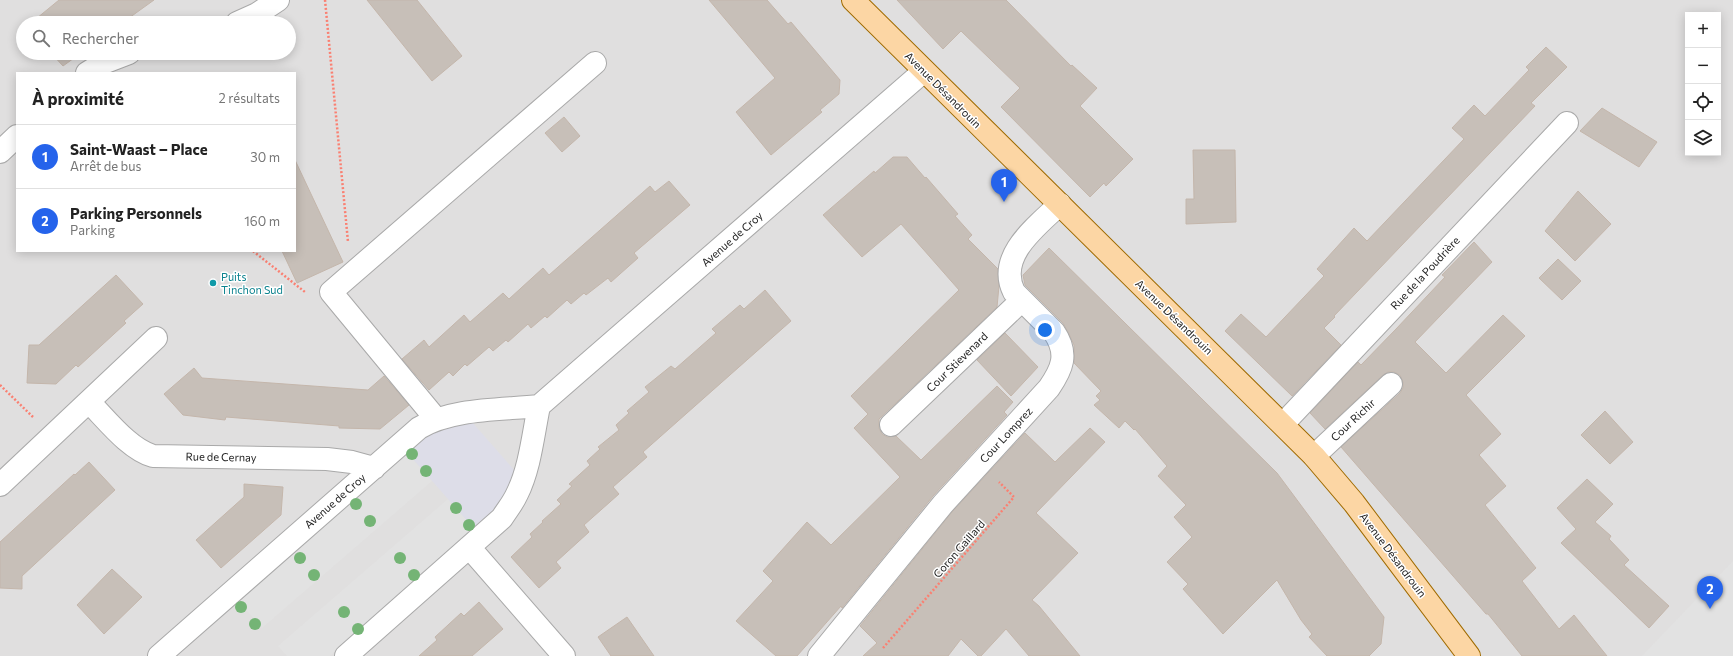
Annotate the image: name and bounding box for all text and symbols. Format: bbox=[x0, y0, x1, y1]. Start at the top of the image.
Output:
map controls bbox=[1685, 12, 1721, 156]
button: + bbox=[1685, 12, 1721, 48]
search box bbox=[16, 16, 296, 60]
icon: search bbox=[30, 27, 52, 49]
text: Rechercher bbox=[62, 29, 139, 47]
button: − bbox=[1685, 48, 1721, 84]
street label: Avenue Désandrouin bbox=[903, 49, 984, 130]
button: locate bbox=[1685, 84, 1721, 120]
text: À proximité bbox=[32, 88, 124, 109]
text: 2 résultats bbox=[219, 90, 280, 106]
button: layers bbox=[1685, 120, 1721, 156]
text: Saint-Waast – Place bbox=[70, 140, 208, 158]
text: 1 bbox=[42, 149, 48, 165]
text: 30 m bbox=[250, 149, 280, 165]
text: Arrêt de bus bbox=[70, 158, 141, 174]
pin: 1 bbox=[991, 169, 1017, 202]
text: Parking Personnels bbox=[70, 204, 202, 222]
street label: Avenue de Croy bbox=[698, 208, 765, 269]
text: 2 bbox=[41, 213, 49, 229]
text: 160 m bbox=[244, 213, 280, 229]
text: Parking bbox=[70, 222, 115, 238]
street label: Rue de la Poudrière bbox=[1387, 233, 1462, 312]
place label: Puits Tinchon Sud bbox=[221, 270, 283, 296]
street label: Avenue Désandrouin bbox=[1133, 276, 1216, 357]
marker: Puits Tinchon Sud bbox=[208, 278, 218, 288]
your location bbox=[1035, 320, 1055, 340]
street label: Cour Stievenard bbox=[923, 329, 990, 394]
street label: Cour Richir bbox=[1328, 395, 1378, 443]
street label: Cour Lomprez bbox=[977, 404, 1035, 465]
street label: Rue de Cernay bbox=[185, 449, 257, 464]
street label: Avenue de Croy bbox=[301, 470, 368, 531]
street label: Avenue Désandrouin bbox=[1357, 510, 1429, 599]
street label: Coron Gaillard bbox=[930, 517, 987, 580]
pin: 2 bbox=[1697, 576, 1723, 609]

